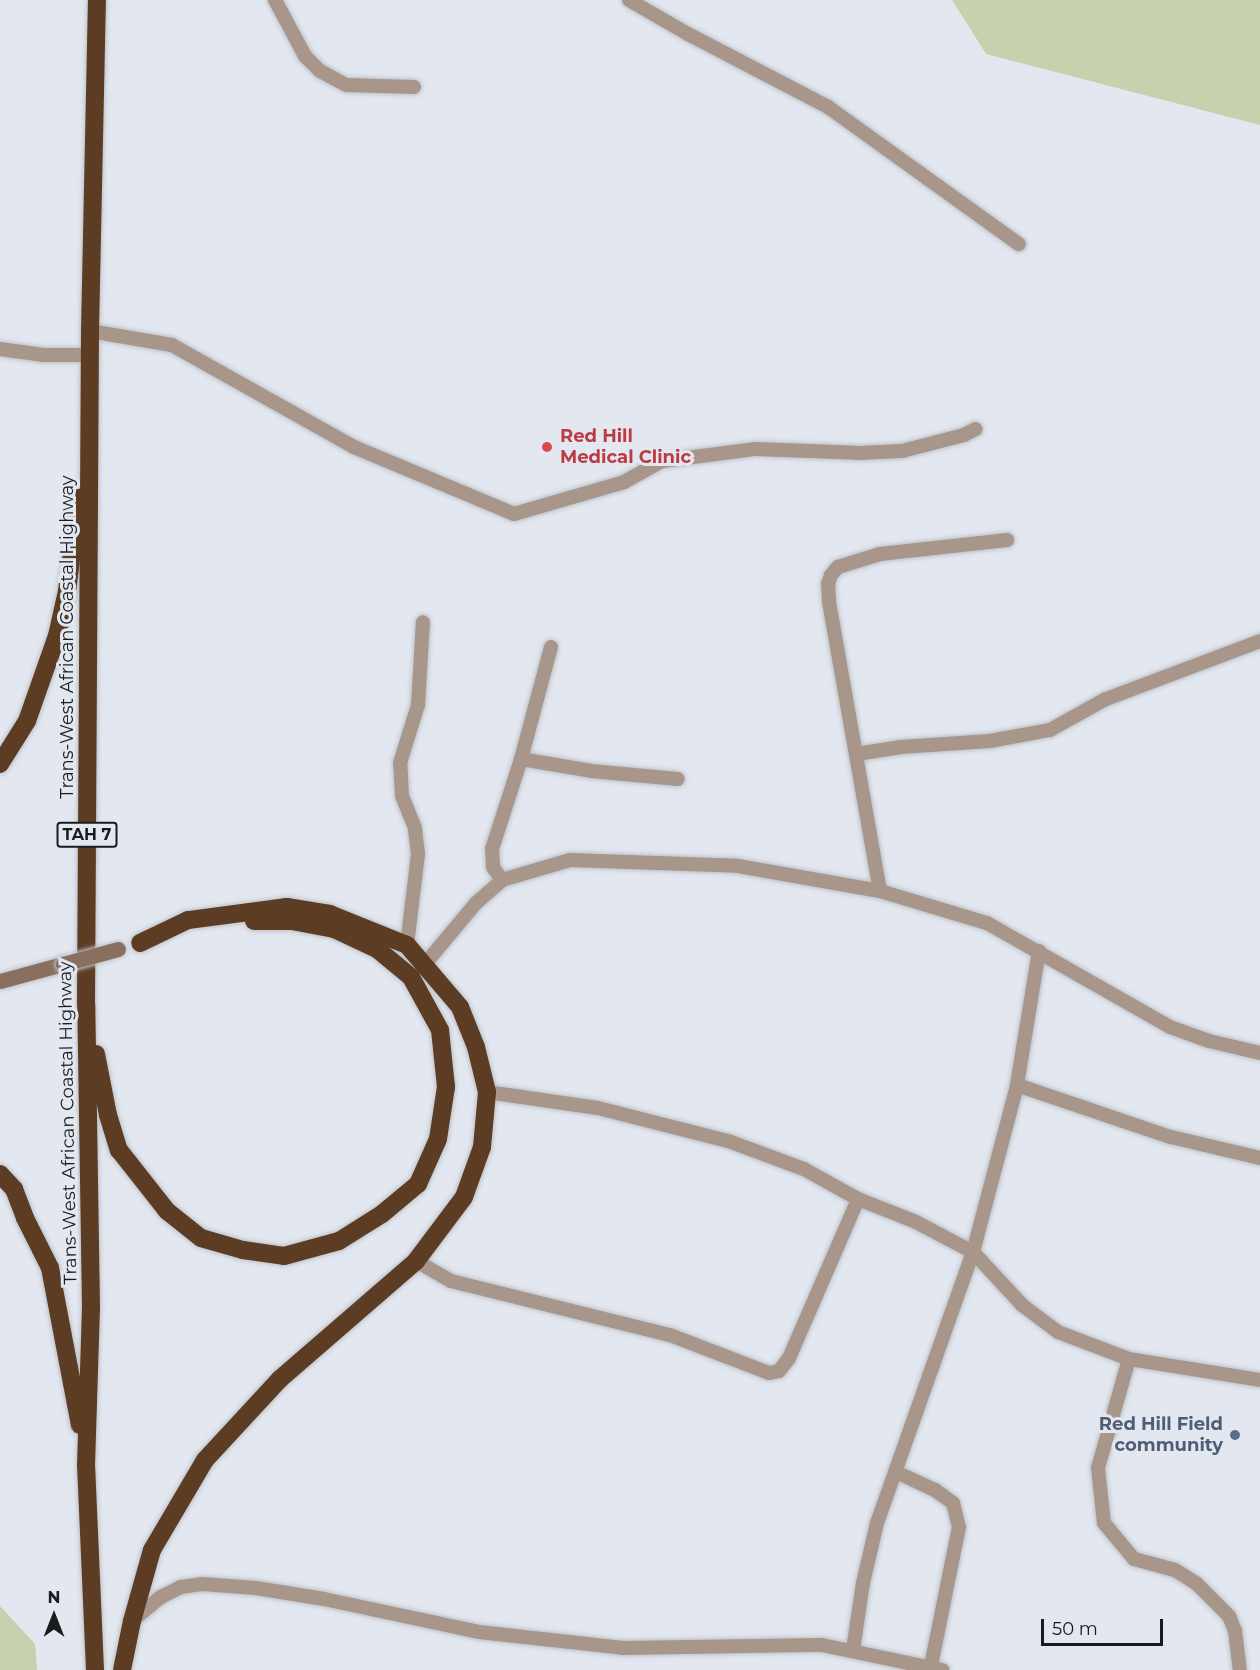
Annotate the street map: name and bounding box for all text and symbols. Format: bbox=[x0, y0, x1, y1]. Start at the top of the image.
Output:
place label: Red Hill Medical Clinic bbox=[560, 426, 691, 468]
marker: Red Hill Medical Clinic bbox=[538, 438, 556, 456]
street label: Trans-West African Coastal Highway bbox=[56, 475, 78, 799]
road number: TAH 7 bbox=[56, 822, 118, 848]
street label: Trans-West African Coastal Highway bbox=[54, 961, 82, 1285]
place label: Red Hill Field community bbox=[1099, 1414, 1223, 1456]
marker: Red Hill Field community bbox=[1228, 1428, 1242, 1442]
north arrow bbox=[24, 1586, 84, 1646]
text: N bbox=[48, 1588, 60, 1607]
scale bar bbox=[1044, 1607, 1166, 1645]
text: 50 m bbox=[1052, 1618, 1098, 1640]

